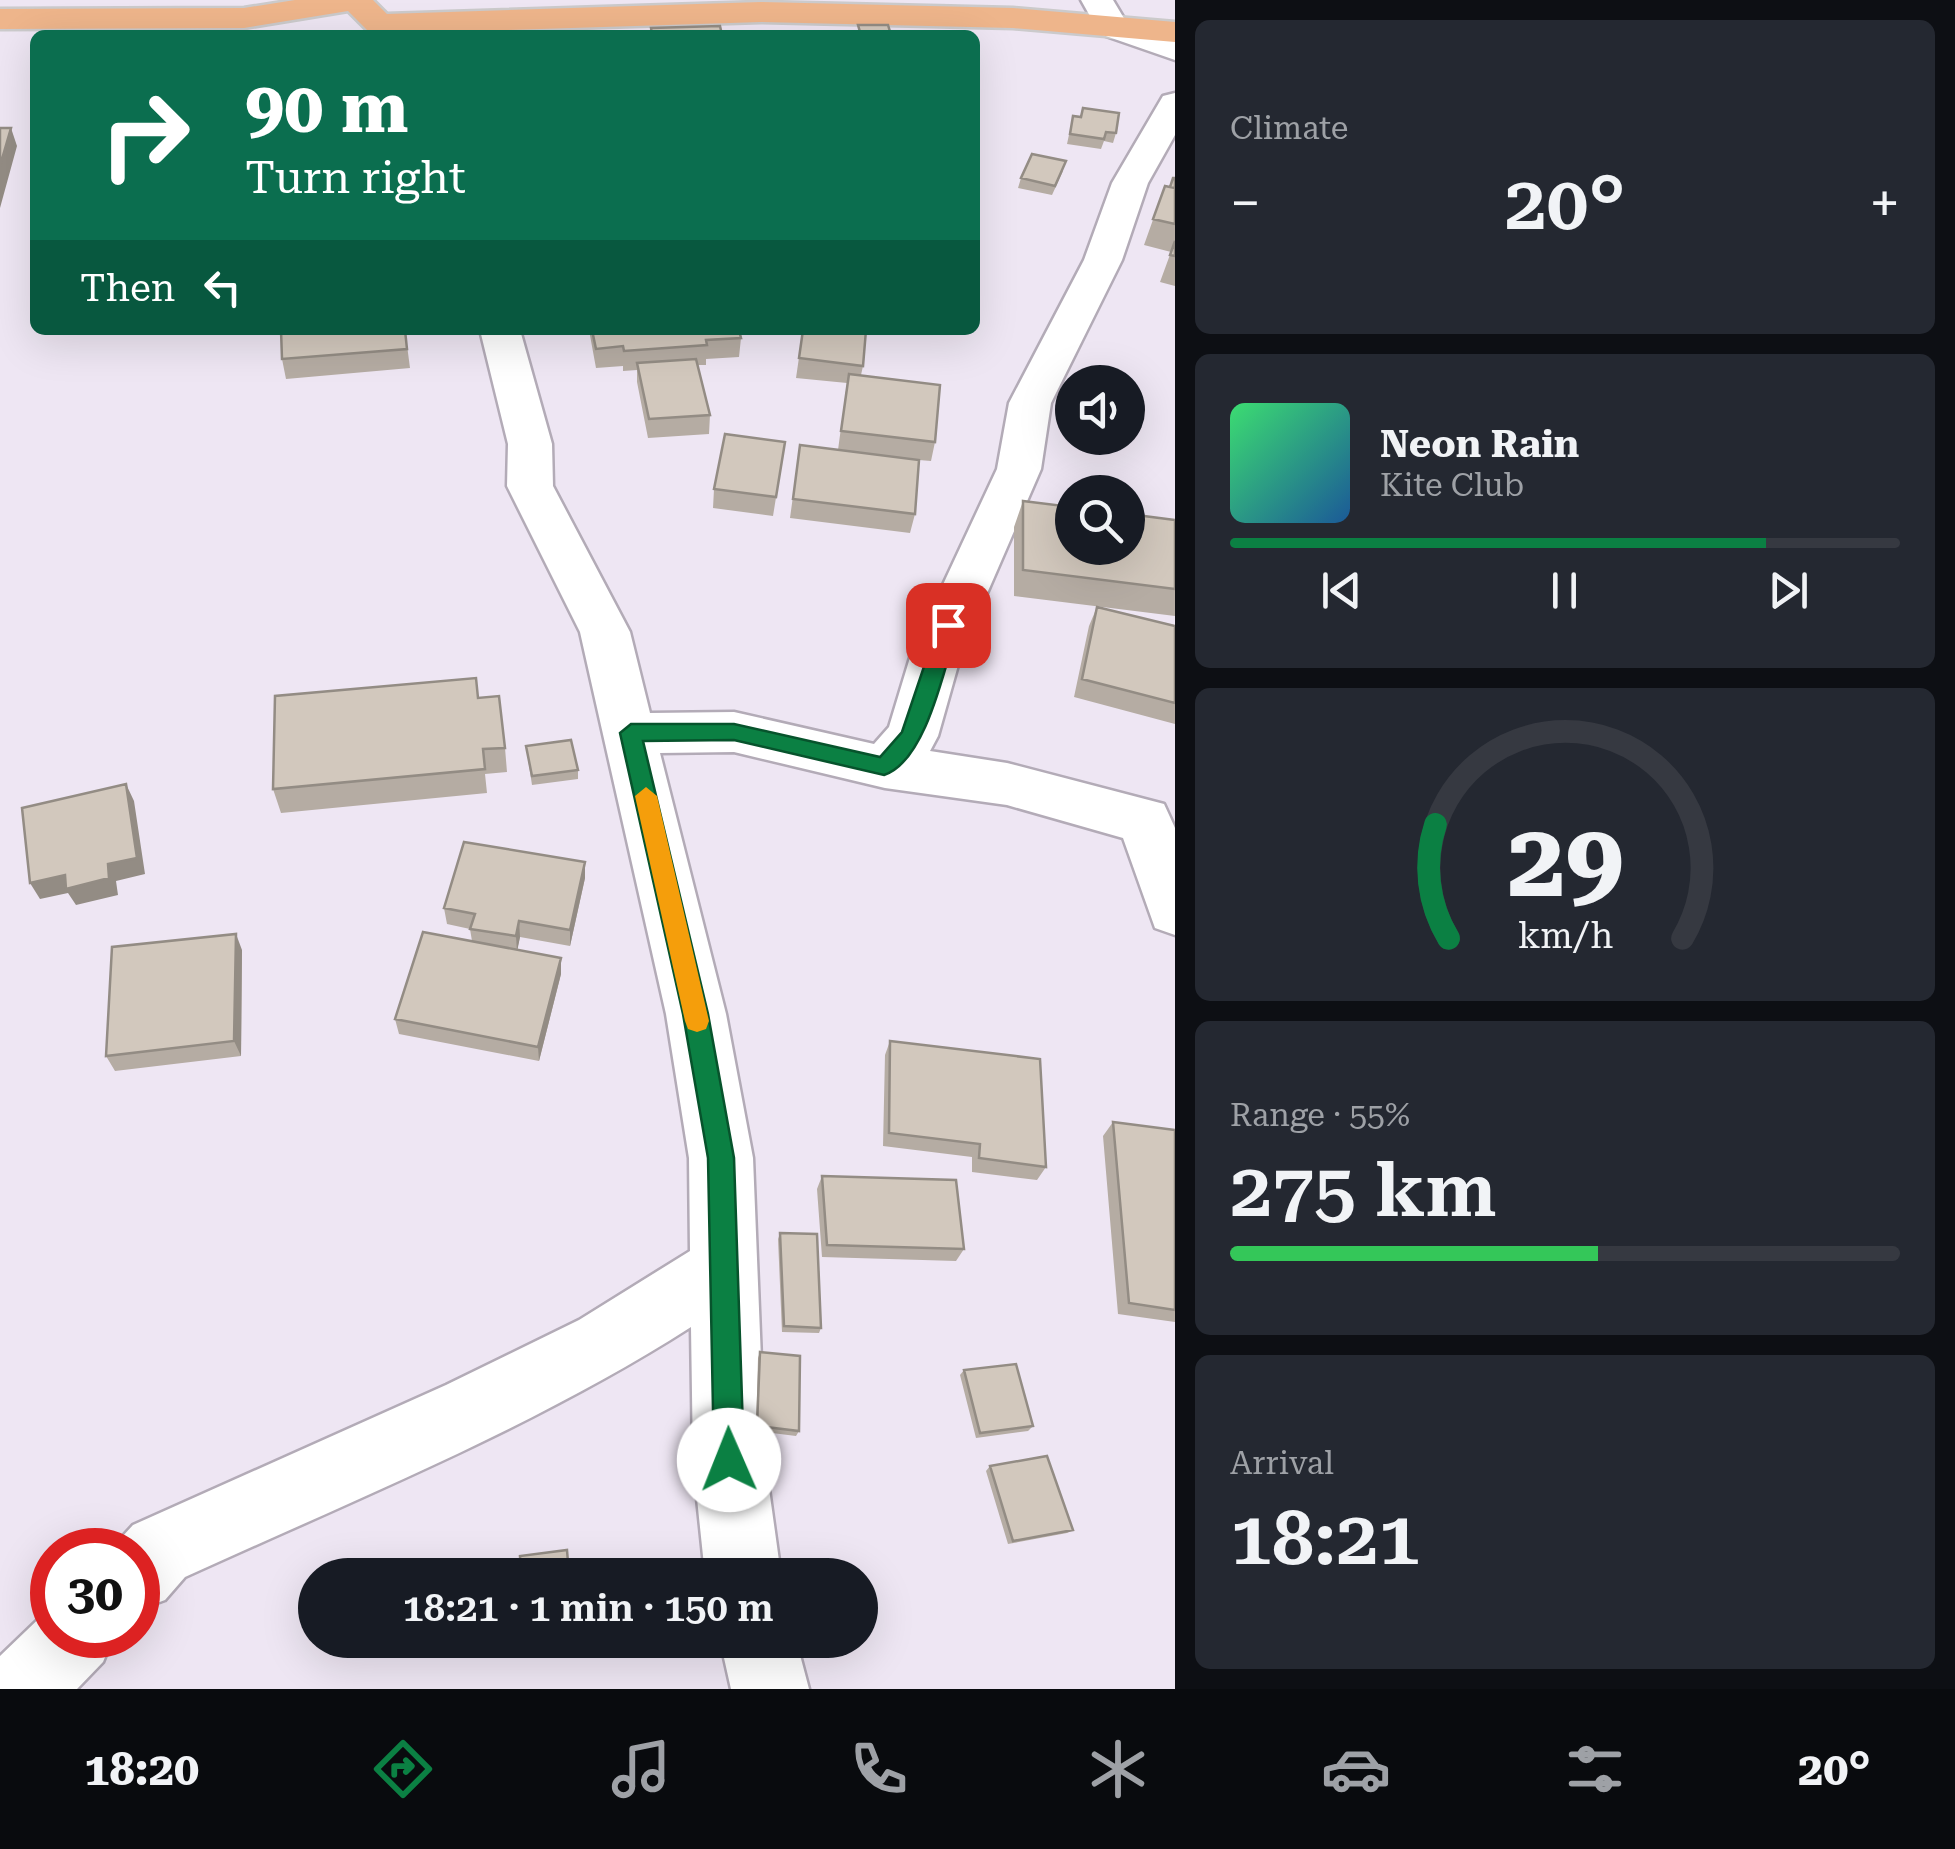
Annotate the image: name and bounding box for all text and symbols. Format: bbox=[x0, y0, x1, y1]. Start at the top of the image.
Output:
text: 90 m bbox=[245, 67, 409, 149]
icon: right bbox=[80, 70, 210, 200]
text: Climate bbox=[1230, 109, 1348, 147]
text: Turn right bbox=[245, 151, 466, 204]
text: 20° bbox=[1504, 159, 1626, 247]
text: − bbox=[1230, 171, 1261, 235]
text: + bbox=[1869, 171, 1900, 235]
icon: left bbox=[195, 260, 250, 315]
text: Then bbox=[80, 266, 175, 310]
map controls bbox=[1055, 365, 1145, 565]
button: sound bbox=[1055, 365, 1145, 455]
text: Neon Rain bbox=[1380, 422, 1579, 466]
text: Kite Club bbox=[1380, 466, 1524, 504]
button: search bbox=[1055, 475, 1145, 565]
icon: previous bbox=[1314, 563, 1369, 618]
icon: pause bbox=[1537, 563, 1592, 618]
icon: next bbox=[1761, 563, 1816, 618]
pin bbox=[906, 583, 991, 668]
icon: arrive bbox=[921, 598, 976, 653]
text: 29 bbox=[1507, 800, 1623, 921]
text: km/h bbox=[1517, 915, 1613, 957]
text: Range · 55% bbox=[1230, 1096, 1410, 1134]
text: 275 km bbox=[1230, 1146, 1496, 1234]
position arrow bbox=[677, 1408, 781, 1512]
text: Arrival bbox=[1230, 1444, 1334, 1482]
text: 18:21 bbox=[1230, 1494, 1420, 1582]
speed limit sign: 30 bbox=[30, 1528, 160, 1658]
text: 18:21 · 1 min · 150 m bbox=[403, 1586, 774, 1630]
icon: directions bbox=[368, 1734, 438, 1804]
icon: music bbox=[606, 1734, 676, 1804]
icon: phone bbox=[844, 1734, 914, 1804]
icon: climate bbox=[1083, 1734, 1153, 1804]
icon: car bbox=[1321, 1734, 1391, 1804]
icon: filters bbox=[1560, 1734, 1630, 1804]
text: 18:20 bbox=[84, 1743, 199, 1796]
text: 20° bbox=[1798, 1743, 1871, 1796]

